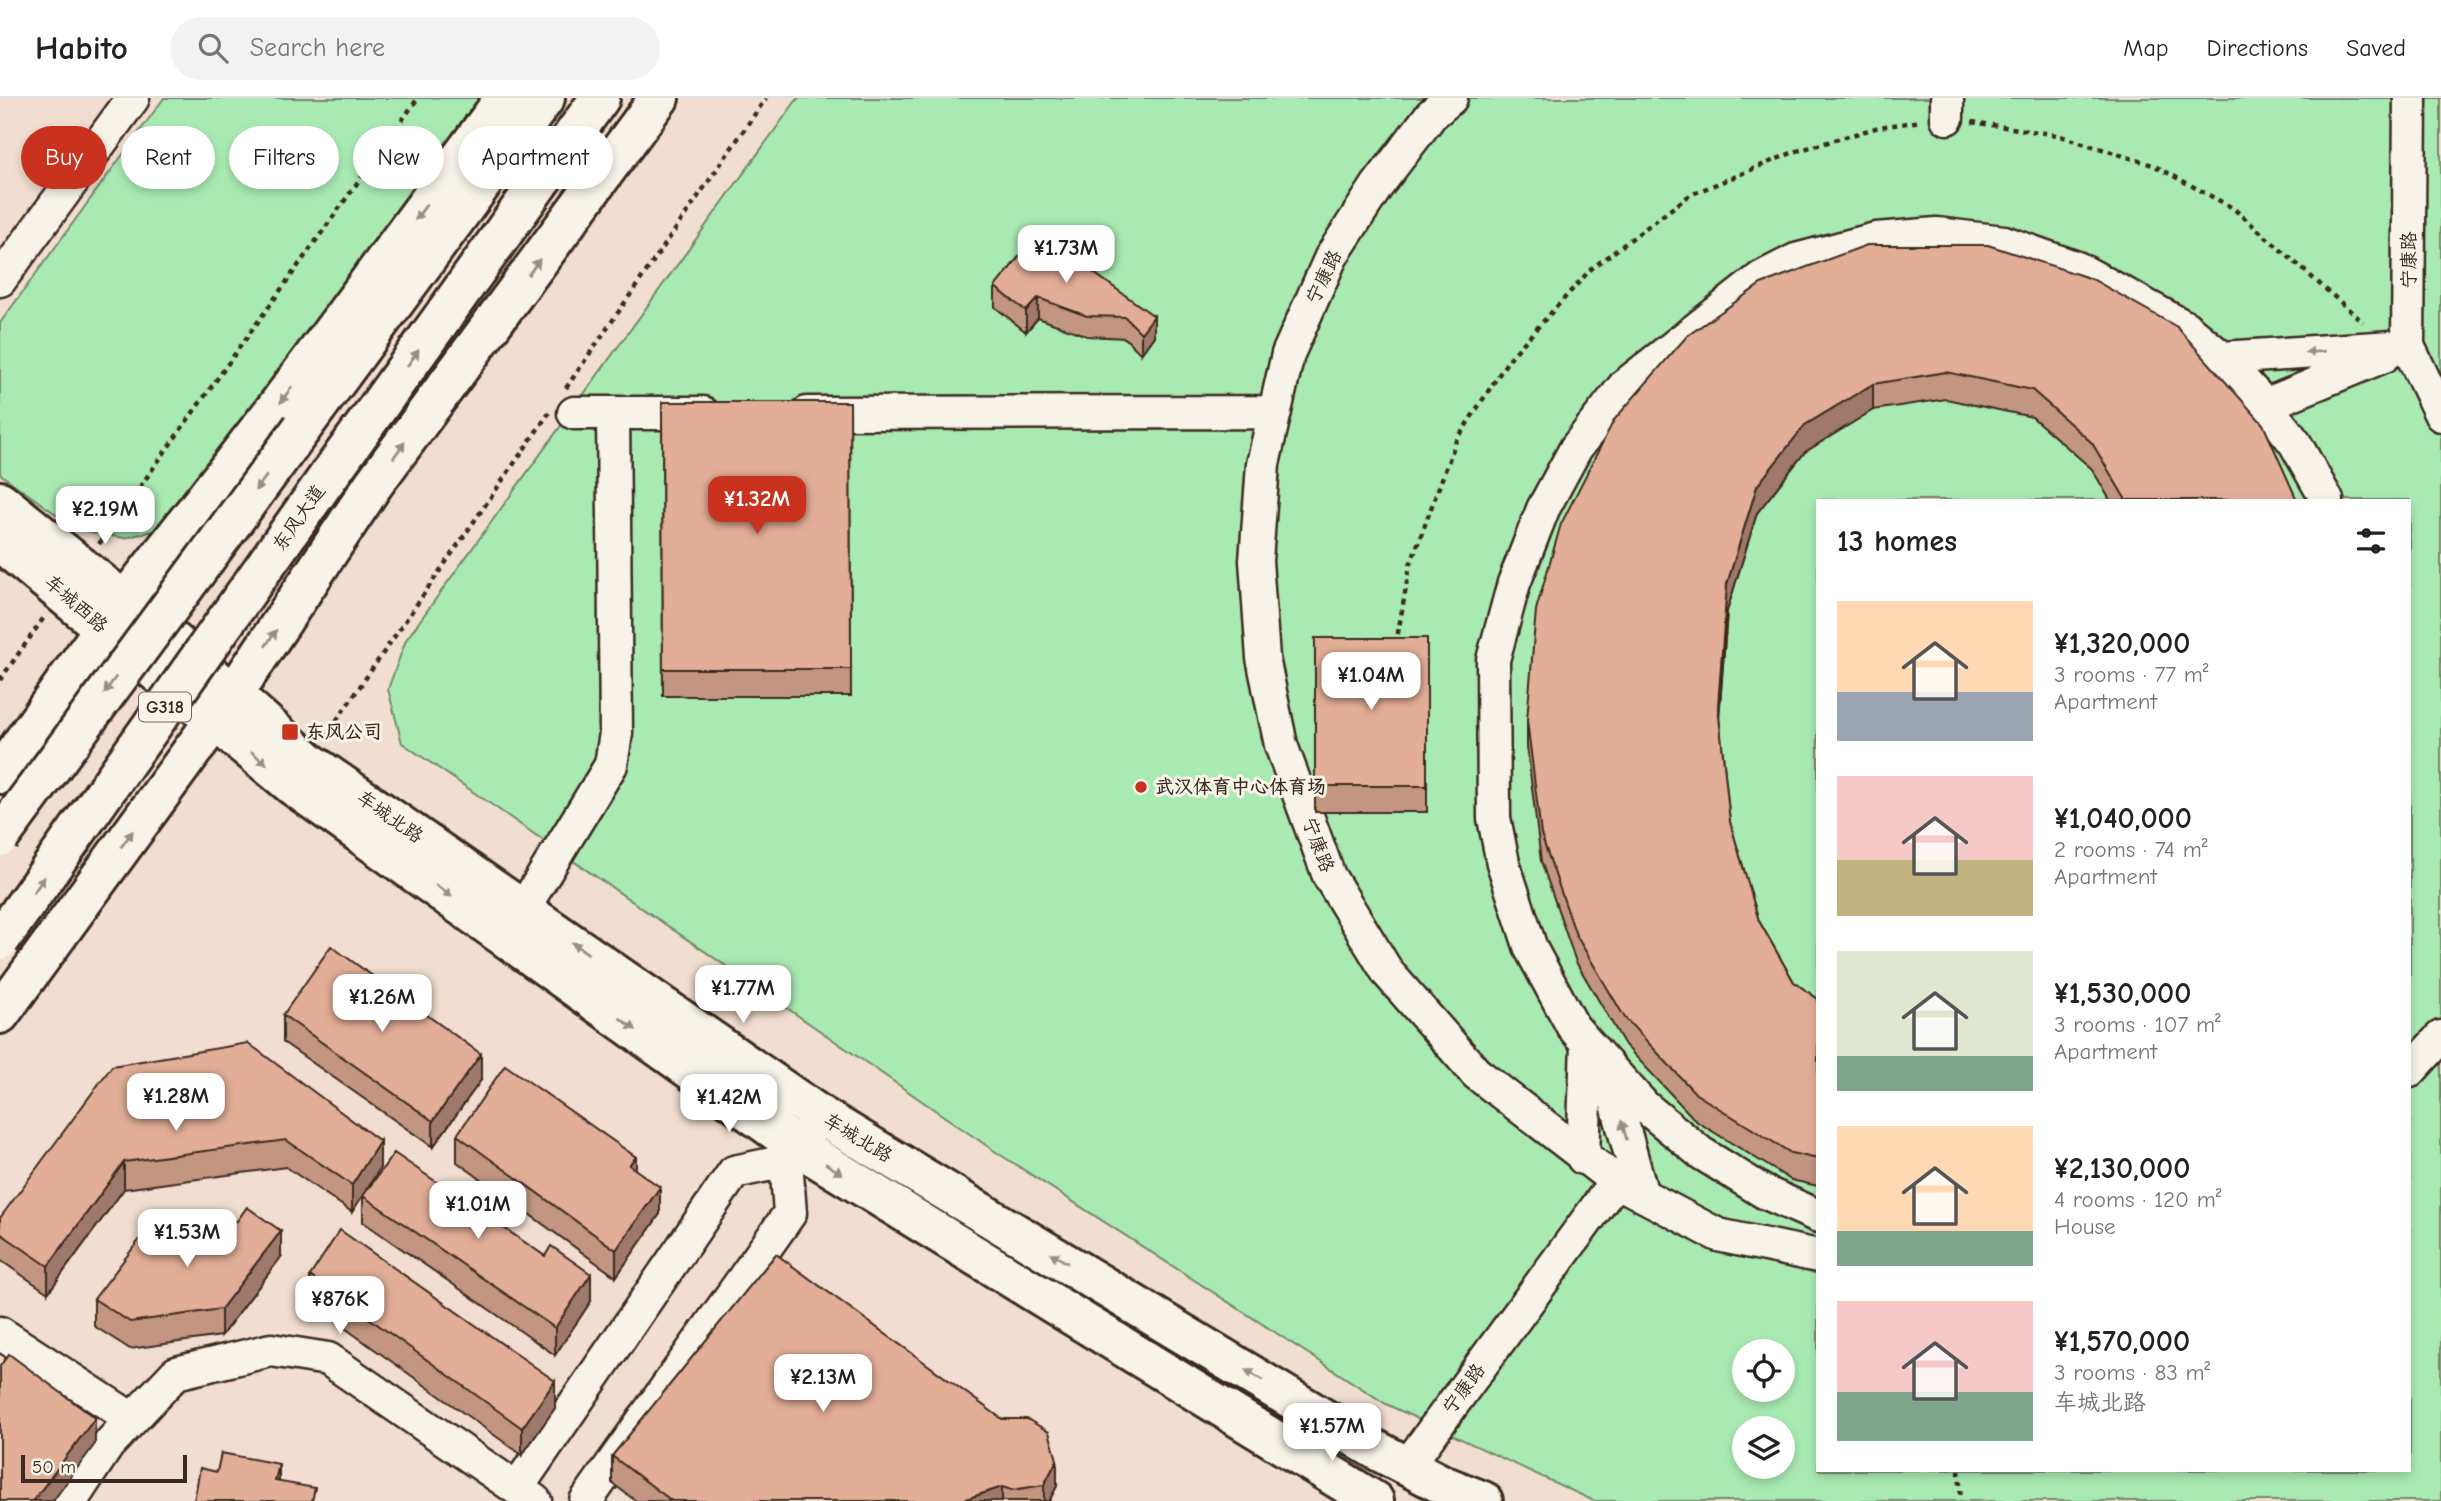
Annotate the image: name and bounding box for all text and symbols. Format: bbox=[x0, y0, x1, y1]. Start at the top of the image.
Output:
search box bbox=[170, 17, 660, 80]
text: Habito bbox=[35, 29, 128, 67]
icon: search bbox=[194, 29, 232, 67]
text: Search here bbox=[250, 33, 385, 63]
text: Map bbox=[2123, 34, 2169, 62]
text: Directions bbox=[2207, 34, 2308, 62]
text: Saved bbox=[2346, 34, 2406, 62]
chip: Buy bbox=[21, 126, 107, 189]
chip: Rent bbox=[121, 126, 215, 189]
chip: Filters bbox=[229, 126, 339, 189]
chip: New bbox=[353, 126, 444, 189]
chip: Apartment bbox=[458, 126, 613, 189]
one-way arrow bbox=[414, 203, 428, 221]
pin: ¥1.73M bbox=[1009, 226, 1123, 285]
street label: 宁康路 bbox=[2398, 231, 2420, 289]
text: ¥1.73M bbox=[1034, 234, 1098, 261]
street label: 宁康路 bbox=[1302, 247, 1346, 307]
one-way arrow bbox=[527, 258, 541, 276]
one-way arrow bbox=[2304, 347, 2326, 358]
one-way arrow bbox=[406, 349, 420, 367]
one-way arrow bbox=[279, 386, 293, 404]
one-way arrow bbox=[392, 441, 406, 459]
one-way arrow bbox=[254, 474, 268, 492]
pin: ¥1.32M bbox=[700, 476, 814, 536]
street label: 东风大道 bbox=[268, 481, 330, 555]
text: ¥1.32M bbox=[724, 485, 790, 512]
pin: ¥2.19M bbox=[48, 486, 162, 546]
text: ¥2.19M bbox=[72, 495, 138, 522]
icon: filters bbox=[2352, 522, 2390, 560]
text: 13 homes bbox=[1837, 524, 1957, 559]
street label: 车城西路 bbox=[40, 571, 112, 637]
text: ¥1,320,000 bbox=[2054, 626, 2190, 661]
one-way arrow bbox=[264, 629, 278, 647]
icon: home bbox=[1893, 629, 1977, 713]
pin: ¥1.04M bbox=[1314, 652, 1428, 712]
text: ¥1.04M bbox=[1338, 661, 1405, 688]
text: 3 rooms · 77 m² bbox=[2054, 661, 2209, 688]
one-way arrow bbox=[103, 676, 117, 694]
text: Apartment bbox=[2054, 688, 2157, 715]
road number: G318 bbox=[139, 692, 191, 722]
place label: 东风公司 bbox=[306, 721, 382, 743]
marker: 东风公司 bbox=[280, 722, 300, 742]
one-way arrow bbox=[251, 750, 268, 765]
place label: 武汉体育中心体育场 bbox=[1155, 776, 1326, 798]
marker: 武汉体育中心体育场 bbox=[1133, 779, 1149, 795]
street label: 车城北路 bbox=[353, 786, 427, 848]
text: ¥1,040,000 bbox=[2054, 801, 2192, 836]
icon: home bbox=[1893, 804, 1977, 888]
street label: 宁康路 bbox=[1298, 814, 1338, 876]
one-way arrow bbox=[119, 831, 134, 849]
text: 2 rooms · 74 m² bbox=[2054, 836, 2207, 863]
text: Apartment bbox=[2054, 863, 2157, 890]
one-way arrow bbox=[32, 876, 46, 894]
one-way arrow bbox=[434, 884, 453, 897]
one-way arrow bbox=[571, 941, 589, 955]
pin: ¥1.77M bbox=[686, 965, 800, 1025]
pin: ¥1.26M bbox=[325, 974, 439, 1034]
text: ¥1.77M bbox=[711, 974, 775, 1001]
text: ¥1,530,000 bbox=[2054, 976, 2191, 1011]
icon: home bbox=[1893, 979, 1977, 1063]
text: ¥1.26M bbox=[349, 983, 415, 1010]
text: 3 rooms · 107 m² bbox=[2054, 1011, 2221, 1038]
one-way arrow bbox=[619, 1017, 637, 1031]
text: Apartment bbox=[2054, 1038, 2157, 1065]
pin: ¥1.28M bbox=[119, 1074, 233, 1133]
pin: ¥1.42M bbox=[672, 1074, 786, 1134]
text: ¥1.28M bbox=[143, 1082, 209, 1109]
text: ¥1.42M bbox=[696, 1083, 762, 1110]
street label: 车城北路 bbox=[820, 1109, 896, 1167]
one-way arrow bbox=[1619, 1119, 1629, 1140]
text: ¥2,130,000 bbox=[2054, 1151, 2190, 1186]
icon: home bbox=[1893, 1154, 1977, 1238]
one-way arrow bbox=[824, 1163, 844, 1176]
pin: ¥1.01M bbox=[421, 1182, 535, 1241]
text: 4 rooms · 120 m² bbox=[2054, 1186, 2221, 1213]
text: ¥1.01M bbox=[445, 1190, 511, 1217]
pin: ¥1.53M bbox=[130, 1210, 244, 1269]
text: House bbox=[2054, 1213, 2116, 1240]
text: ¥1.53M bbox=[154, 1218, 220, 1245]
one-way arrow bbox=[1049, 1252, 1068, 1265]
pin: ¥876K bbox=[291, 1276, 389, 1336]
text: ¥876K bbox=[311, 1285, 369, 1312]
text: ¥1,570,000 bbox=[2054, 1324, 2190, 1359]
icon: home bbox=[1893, 1329, 1977, 1413]
map controls bbox=[1732, 1339, 1795, 1479]
button: locate bbox=[1732, 1339, 1795, 1402]
pin: ¥2.13M bbox=[766, 1354, 880, 1414]
street label: 宁康路 bbox=[1438, 1359, 1490, 1419]
text: 3 rooms · 83 m² bbox=[2054, 1359, 2210, 1386]
text: ¥2.13M bbox=[790, 1363, 856, 1390]
one-way arrow bbox=[1244, 1369, 1263, 1382]
text: 车城北路 bbox=[2054, 1389, 2146, 1416]
pin: ¥1.57M bbox=[1275, 1404, 1389, 1463]
text: ¥1.57M bbox=[1299, 1412, 1365, 1439]
button: layers bbox=[1732, 1416, 1795, 1479]
scale bar bbox=[21, 1452, 187, 1484]
text: 50 m bbox=[32, 1456, 76, 1478]

